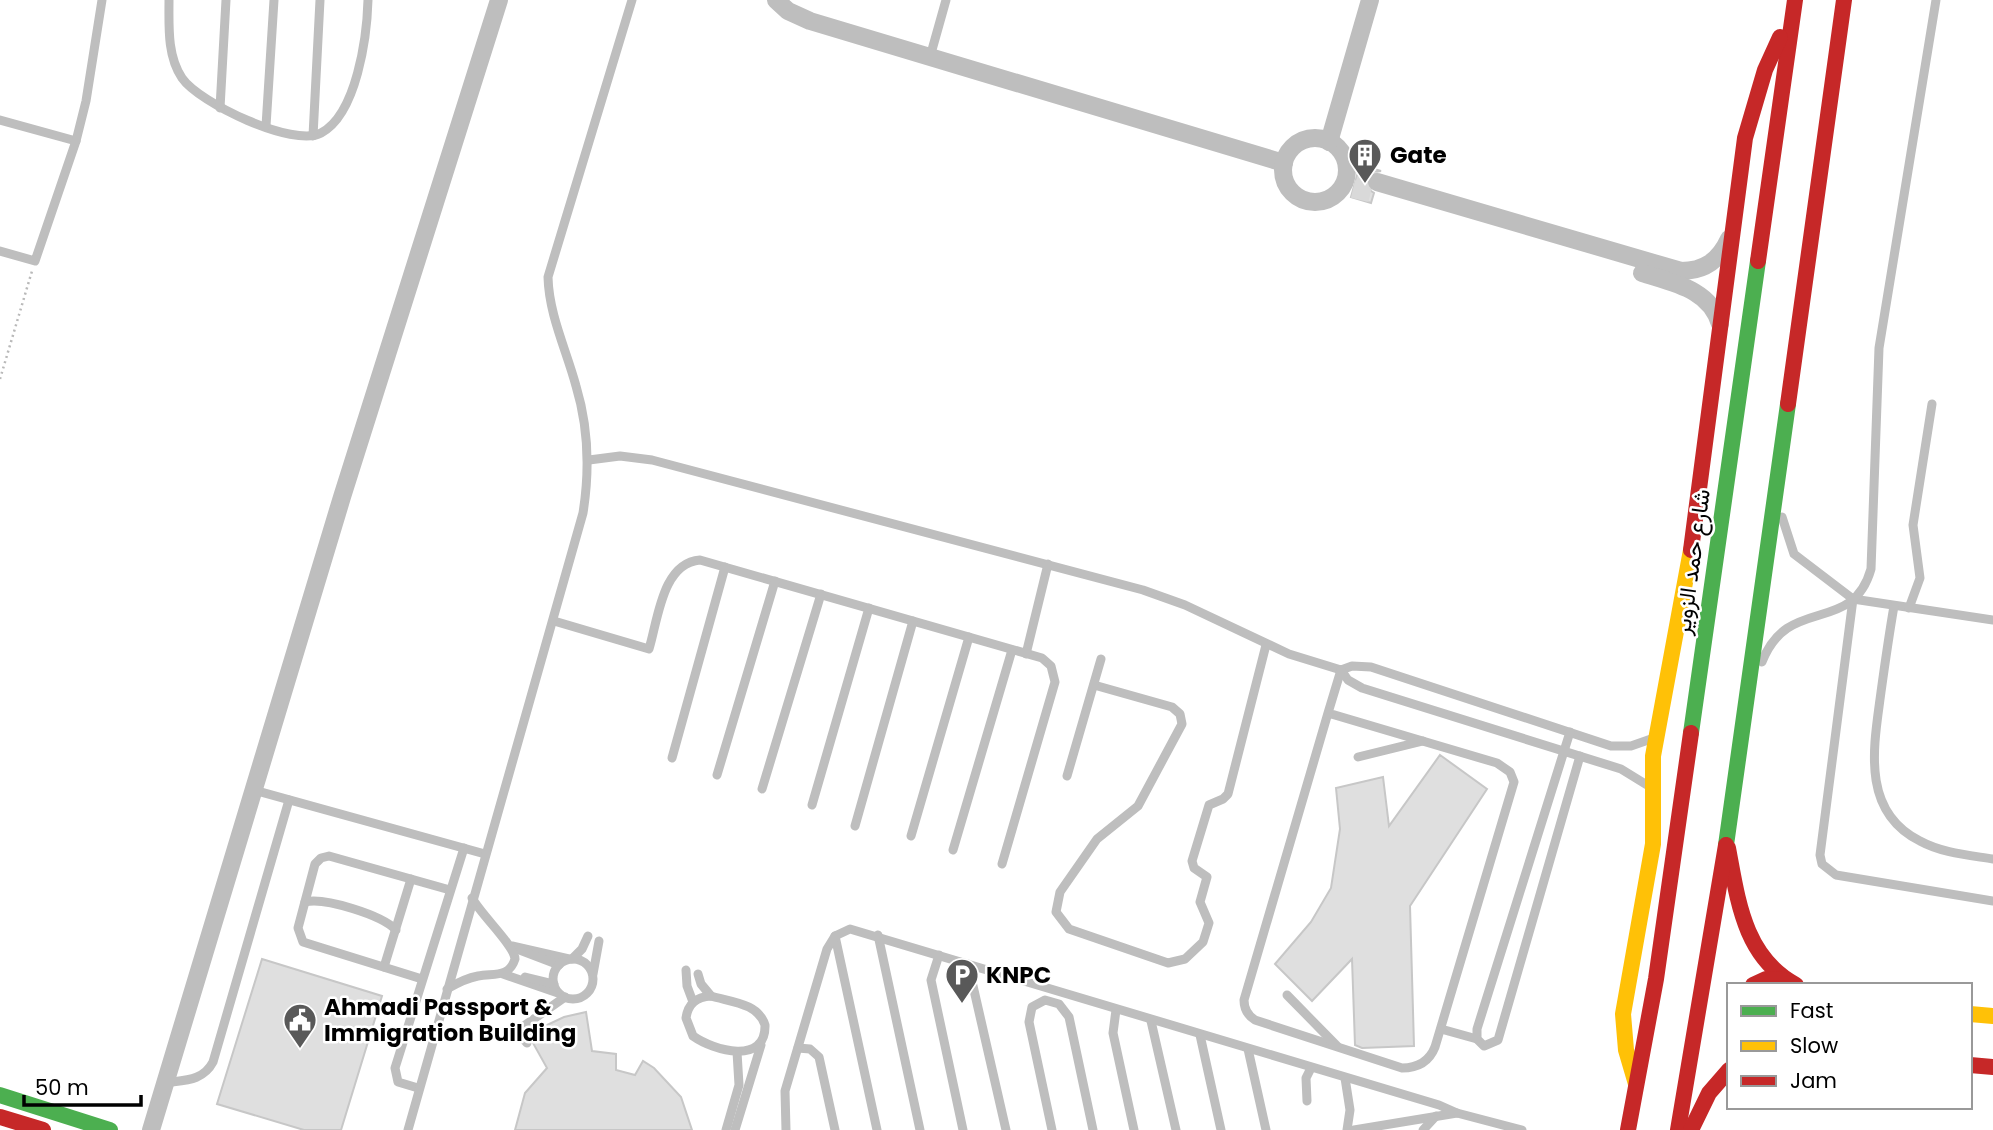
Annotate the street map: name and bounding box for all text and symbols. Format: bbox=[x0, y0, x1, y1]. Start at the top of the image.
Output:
building icon: Gate bbox=[1346, 136, 1384, 185]
place label: Gate bbox=[1390, 139, 1447, 171]
street label: شارع حمد الزوير bbox=[1666, 487, 1718, 638]
parking icon: KNPC bbox=[943, 956, 981, 1005]
place label: KNPC bbox=[986, 959, 1051, 991]
legend bbox=[1727, 983, 1972, 1109]
place label: Ahmadi Passport & Immigration Building bbox=[324, 991, 576, 1049]
text: Fast bbox=[1790, 996, 1833, 1025]
public building icon: Ahmadi Passport & Immigration Building bbox=[281, 1001, 319, 1050]
text: Slow bbox=[1790, 1031, 1838, 1060]
scale bar bbox=[24, 1064, 142, 1108]
text: Jam bbox=[1790, 1066, 1837, 1095]
text: 50 m bbox=[35, 1073, 89, 1102]

